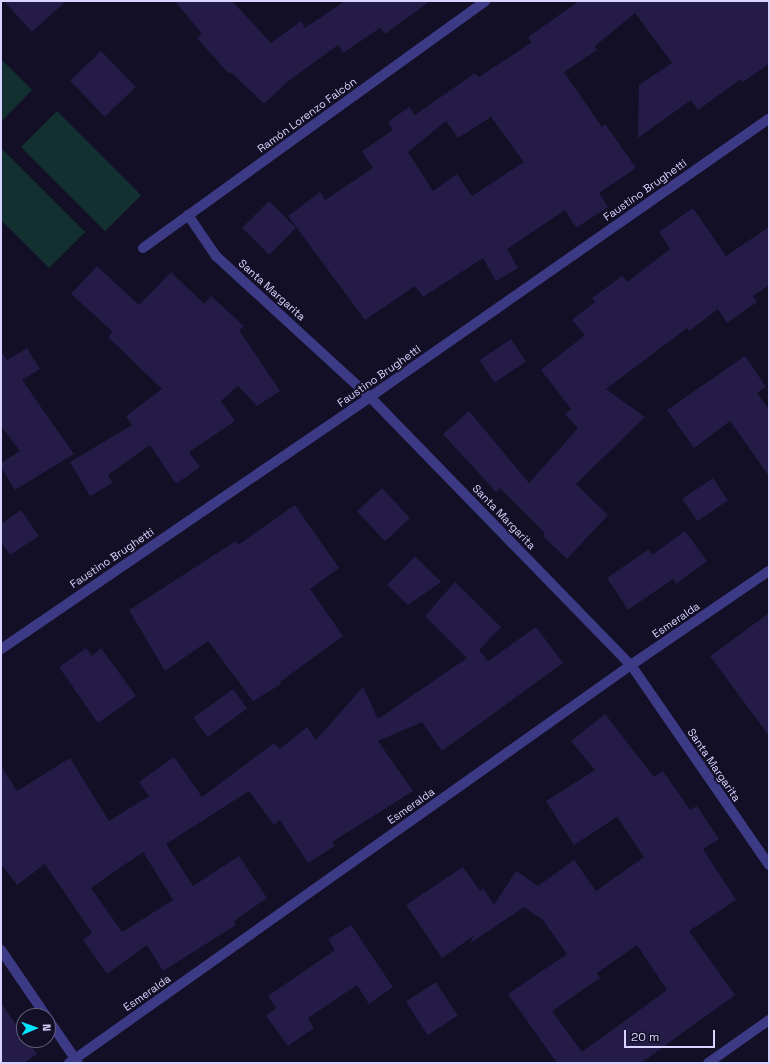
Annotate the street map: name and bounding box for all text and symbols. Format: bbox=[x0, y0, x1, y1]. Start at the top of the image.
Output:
street label: Ramón Lorenzo Falcón bbox=[255, 75, 359, 155]
street label: Faustino Brughetti bbox=[601, 156, 689, 224]
street label: Santa Margarita bbox=[236, 257, 308, 323]
street label: Faustino Brughetti bbox=[335, 342, 423, 410]
street label: Santa Margarita bbox=[470, 482, 538, 552]
street label: Faustino Brughetti bbox=[68, 525, 156, 591]
street label: Esmeralda bbox=[650, 599, 702, 641]
street label: Santa Margarita bbox=[685, 726, 743, 804]
street label: Esmeralda bbox=[385, 785, 437, 827]
street label: Esmeralda bbox=[121, 972, 173, 1014]
north arrow bbox=[16, 1008, 56, 1048]
scale bar bbox=[626, 1022, 717, 1048]
text: N bbox=[40, 1024, 54, 1032]
text: 20 m bbox=[631, 1029, 659, 1045]

